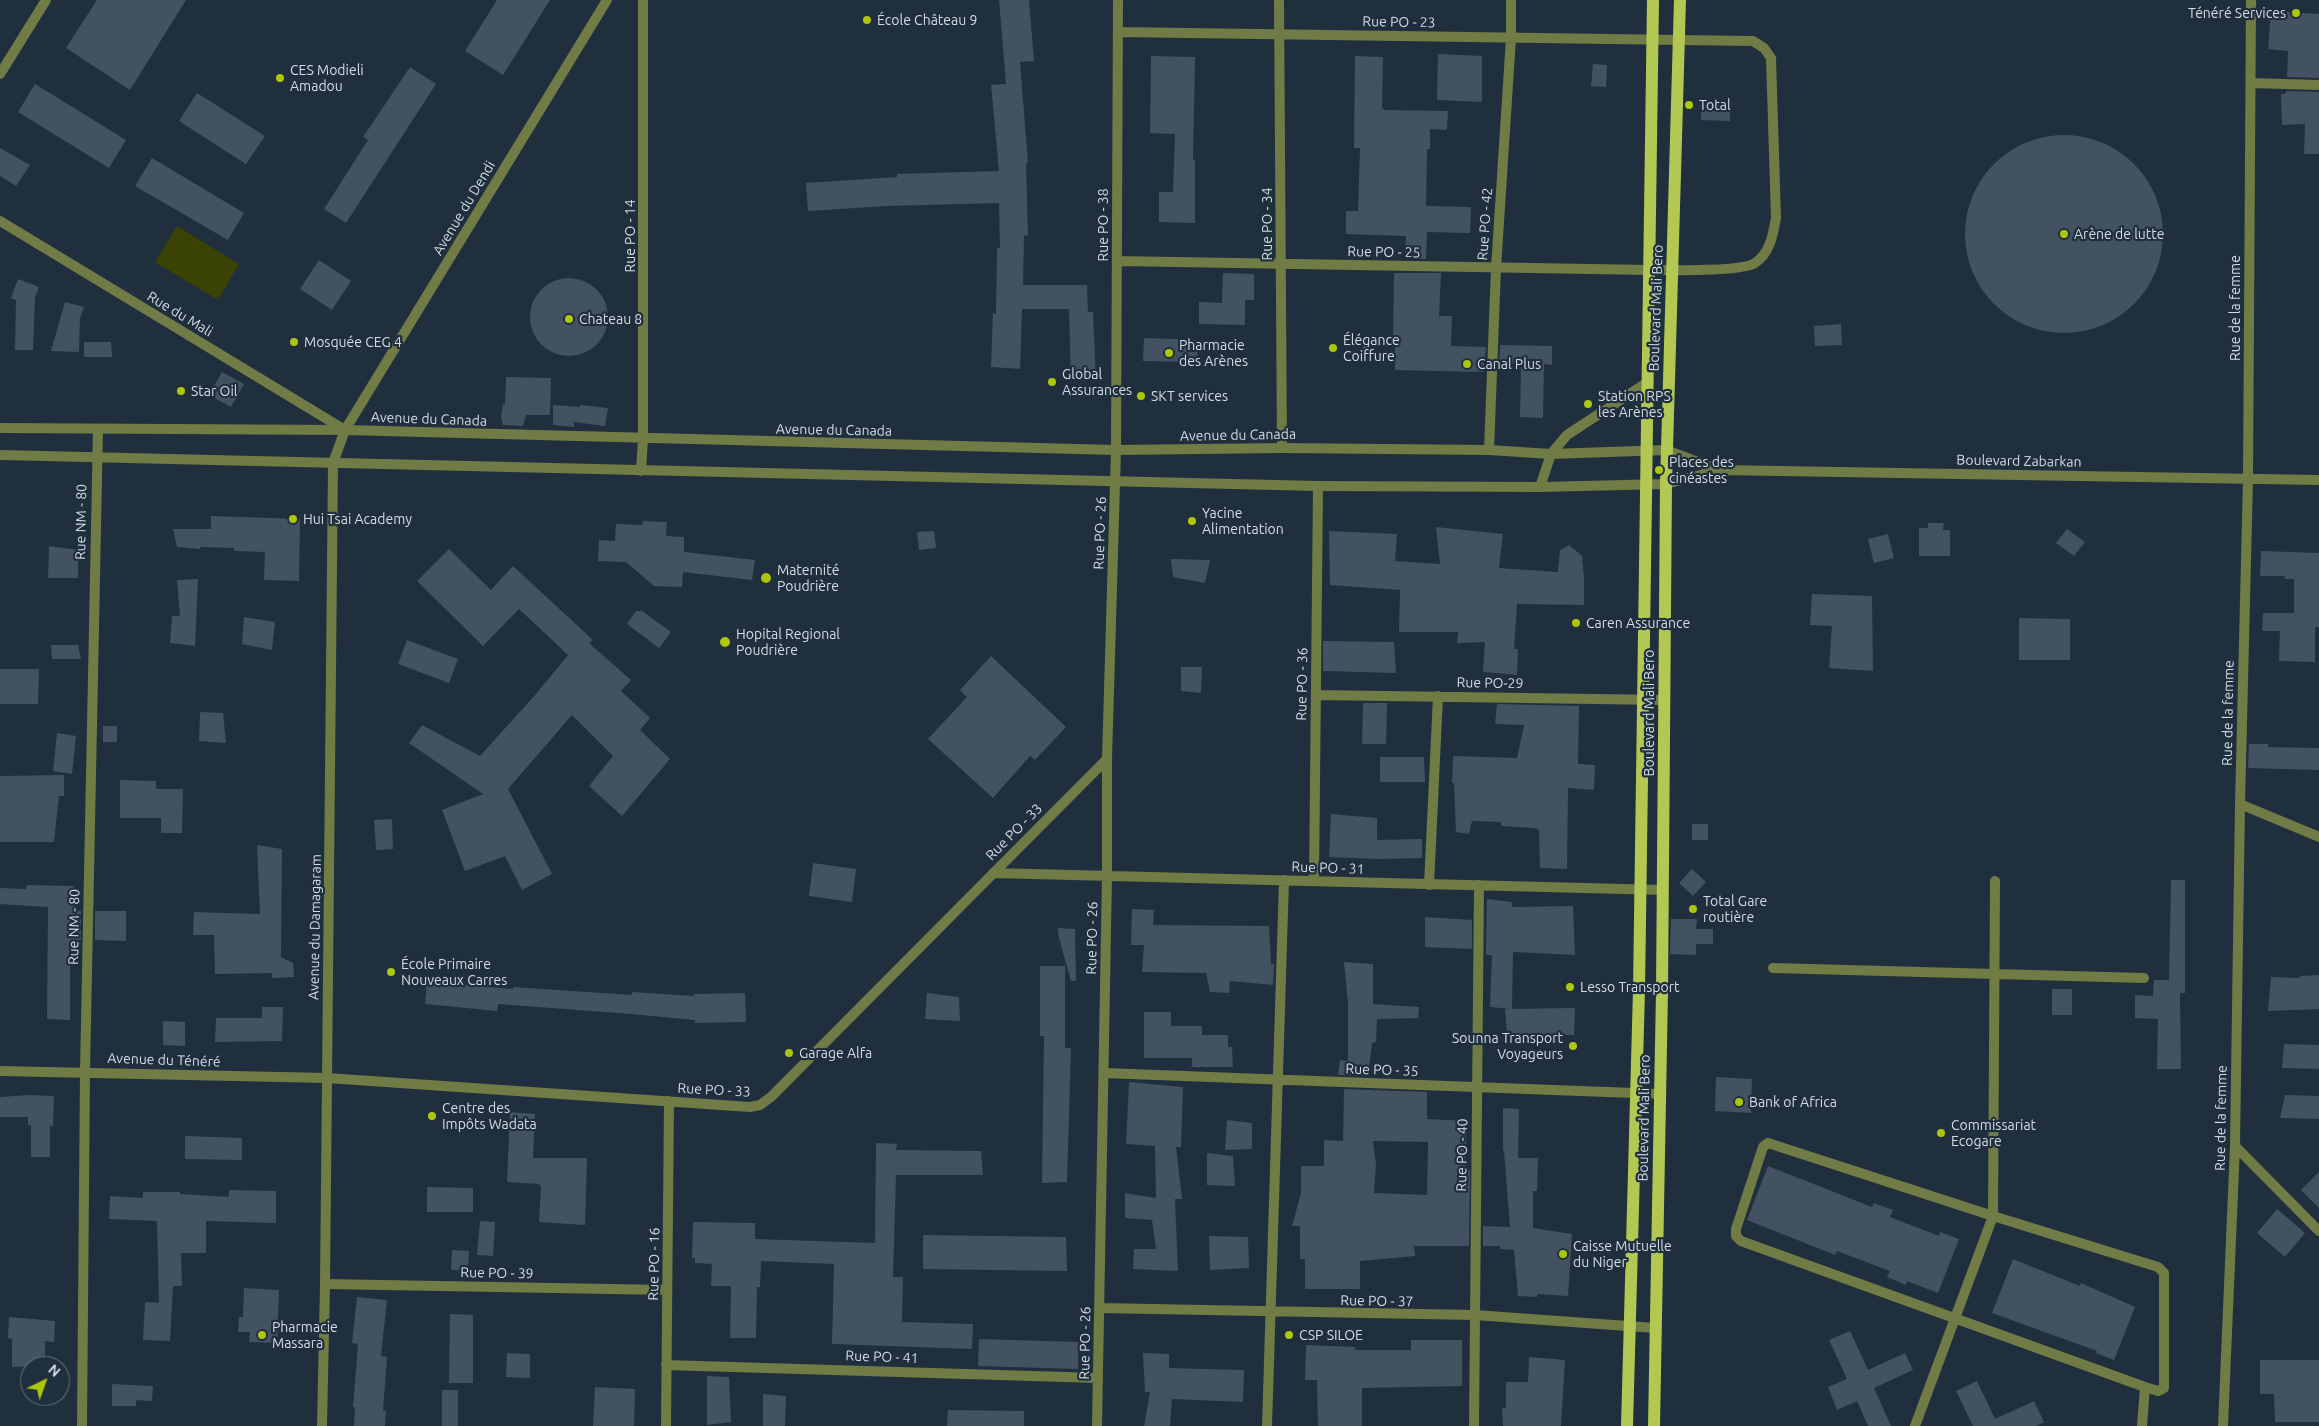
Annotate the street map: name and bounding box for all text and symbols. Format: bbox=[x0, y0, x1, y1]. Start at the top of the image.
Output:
place label: Ténéré Services bbox=[2188, 5, 2286, 21]
marker: Ténéré Services bbox=[2290, 7, 2302, 19]
place label: École Château 9 bbox=[877, 12, 977, 28]
street label: Rue PO - 23 bbox=[1362, 13, 1436, 31]
marker: École Château 9 bbox=[861, 14, 873, 26]
place label: CES Modieli Amadou bbox=[290, 62, 364, 94]
marker: CES Modieli Amadou bbox=[274, 72, 286, 84]
place label: Total bbox=[1699, 97, 1731, 113]
marker: Total bbox=[1683, 99, 1695, 111]
street label: Avenue du Dendi bbox=[429, 158, 499, 258]
street label: Rue PO - 34 bbox=[1259, 187, 1275, 261]
street label: Rue PO - 42 bbox=[1474, 187, 1496, 261]
street label: Rue PO - 38 bbox=[1095, 188, 1111, 262]
street label: Rue PO - 14 bbox=[622, 199, 638, 273]
place label: Arène de lutte bbox=[2074, 226, 2165, 242]
marker: Arène de lutte bbox=[2058, 228, 2070, 240]
street label: Rue PO - 25 bbox=[1347, 243, 1421, 261]
street label: Boulevard Mali Bero bbox=[1645, 244, 1667, 372]
street label: Rue de la femme bbox=[2227, 255, 2243, 361]
street label: Rue du Mali bbox=[144, 288, 216, 340]
place label: Chateau 8 bbox=[579, 311, 642, 327]
marker: Chateau 8 bbox=[563, 313, 575, 325]
place label: Élégance Coiffure bbox=[1343, 332, 1400, 364]
place label: Mosquée CEG 4 bbox=[304, 334, 402, 350]
marker: Mosquée CEG 4 bbox=[288, 336, 300, 348]
place label: Pharmacie des Arènes bbox=[1179, 337, 1248, 370]
marker: Élégance Coiffure bbox=[1327, 342, 1339, 354]
marker: Pharmacie des Arènes bbox=[1163, 347, 1175, 359]
place label: Canal Plus bbox=[1477, 356, 1541, 372]
marker: Canal Plus bbox=[1461, 358, 1473, 370]
place label: Global Assurances bbox=[1062, 366, 1132, 398]
marker: Global Assurances bbox=[1046, 376, 1058, 388]
place label: Star Oil bbox=[191, 383, 237, 399]
marker: Star Oil bbox=[175, 385, 187, 397]
place label: SKT services bbox=[1151, 388, 1228, 404]
place label: Station RPS les Arènes bbox=[1598, 388, 1671, 421]
marker: SKT services bbox=[1135, 390, 1147, 402]
marker: Station RPS les Arènes bbox=[1582, 398, 1594, 410]
street label: Avenue du Canada bbox=[371, 409, 487, 429]
street label: Avenue du Canada bbox=[776, 421, 892, 439]
street label: Avenue du Canada bbox=[1180, 426, 1296, 444]
street label: Boulevard Zabarkan bbox=[1956, 452, 2082, 470]
place label: Places des cinéastes bbox=[1669, 454, 1734, 487]
marker: Places des cinéastes bbox=[1653, 464, 1665, 476]
street label: Rue NM - 80 bbox=[72, 484, 90, 560]
street label: Rue PO - 26 bbox=[1090, 496, 1110, 570]
place label: Yacine Alimentation bbox=[1202, 505, 1284, 538]
place label: Hui Tsai Academy bbox=[303, 511, 412, 527]
marker: Hui Tsai Academy bbox=[287, 513, 299, 525]
marker: Yacine Alimentation bbox=[1186, 515, 1198, 527]
place label: Maternité Poudrière bbox=[777, 562, 839, 594]
marker: Maternité Poudrière bbox=[759, 571, 773, 585]
place label: Caren Assurance bbox=[1586, 615, 1690, 631]
marker: Caren Assurance bbox=[1570, 617, 1582, 629]
place label: Hopital Regional Poudrière bbox=[736, 626, 840, 658]
marker: Hopital Regional Poudrière bbox=[718, 635, 732, 649]
street label: Rue PO - 36 bbox=[1293, 647, 1311, 721]
street label: Boulevard Mali Bero bbox=[1641, 650, 1657, 776]
street label: Rue de la femme bbox=[2219, 660, 2237, 766]
street label: Rue PO-29 bbox=[1456, 674, 1524, 692]
street label: Rue PO - 33 bbox=[982, 800, 1046, 864]
street label: Avenue du Damagaram bbox=[305, 854, 325, 1000]
street label: Rue PO - 31 bbox=[1291, 858, 1365, 878]
street label: Rue NM - 80 bbox=[65, 889, 83, 965]
place label: Total Gare routière bbox=[1703, 893, 1767, 926]
street label: Rue PO - 26 bbox=[1083, 901, 1101, 975]
marker: Total Gare routière bbox=[1687, 903, 1699, 915]
place label: École Primaire Nouveaux Carres bbox=[401, 956, 507, 989]
marker: École Primaire Nouveaux Carres bbox=[385, 966, 397, 978]
place label: Lesso Transport bbox=[1580, 979, 1679, 995]
marker: Lesso Transport bbox=[1564, 981, 1576, 993]
place label: Sounna Transport Voyageurs bbox=[1452, 1030, 1563, 1062]
marker: Sounna Transport Voyageurs bbox=[1567, 1040, 1579, 1052]
place label: Garage Alfa bbox=[799, 1045, 872, 1061]
marker: Garage Alfa bbox=[783, 1047, 795, 1059]
street label: Avenue du Ténéré bbox=[107, 1050, 221, 1070]
street label: Boulevard Mali Bero bbox=[1634, 1054, 1654, 1182]
street label: Rue PO - 35 bbox=[1345, 1060, 1419, 1080]
street label: Rue de la femme bbox=[2212, 1065, 2230, 1171]
street label: Rue PO - 33 bbox=[677, 1080, 751, 1100]
place label: Bank of Africa bbox=[1749, 1094, 1837, 1110]
marker: Bank of Africa bbox=[1733, 1096, 1745, 1108]
place label: Centre des Impôts Wadata bbox=[442, 1100, 537, 1132]
marker: Centre des Impôts Wadata bbox=[426, 1110, 438, 1122]
place label: Commissariat Ecogare bbox=[1951, 1117, 2036, 1150]
street label: Rue PO - 40 bbox=[1453, 1118, 1471, 1192]
marker: Commissariat Ecogare bbox=[1935, 1127, 1947, 1139]
street label: Rue PO - 16 bbox=[645, 1227, 663, 1301]
place label: Caisse Mutuelle du Niger bbox=[1573, 1238, 1672, 1270]
marker: Caisse Mutuelle du Niger bbox=[1557, 1248, 1569, 1260]
street label: Rue PO - 39 bbox=[460, 1264, 534, 1282]
street label: Rue PO - 37 bbox=[1340, 1292, 1414, 1310]
street label: Rue PO - 26 bbox=[1076, 1306, 1094, 1380]
place label: Pharmacie Massara bbox=[272, 1319, 338, 1351]
place label: CSP SILOE bbox=[1299, 1327, 1363, 1343]
marker: Pharmacie Massara bbox=[256, 1329, 268, 1341]
marker: CSP SILOE bbox=[1283, 1329, 1295, 1341]
street label: Rue PO - 41 bbox=[845, 1347, 919, 1367]
north arrow bbox=[20, 1356, 70, 1406]
text: N bbox=[45, 1361, 64, 1380]

